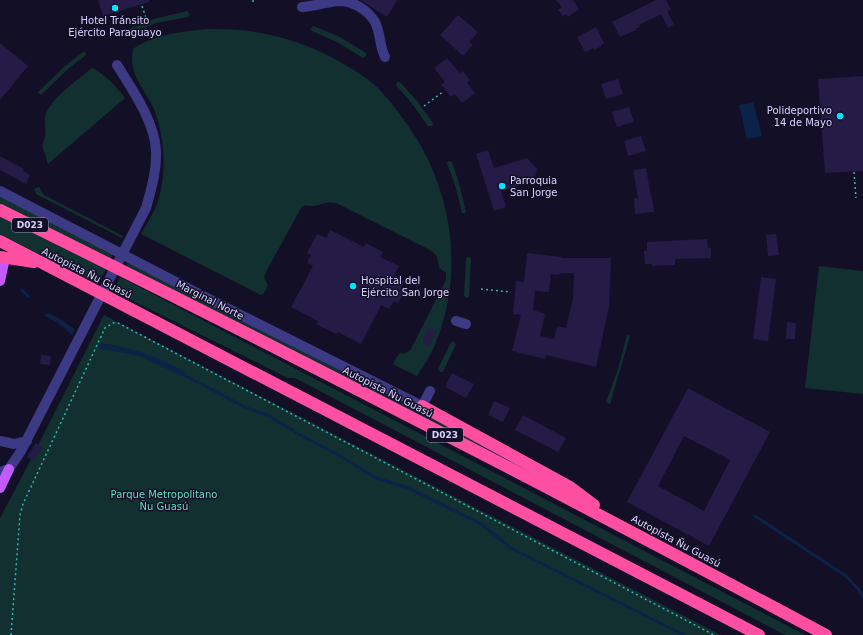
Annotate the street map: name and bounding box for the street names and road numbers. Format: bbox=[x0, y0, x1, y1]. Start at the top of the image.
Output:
road number: D023 bbox=[12, 218, 48, 232]
street label: Autopista Ñu Guasú bbox=[40, 245, 134, 300]
street label: Marginal Norte bbox=[175, 278, 245, 322]
street label: Autopista Ñu Guasú bbox=[341, 364, 435, 419]
road number: D023 bbox=[427, 428, 463, 442]
street label: Autopista Ñu Guasú bbox=[629, 512, 723, 569]

